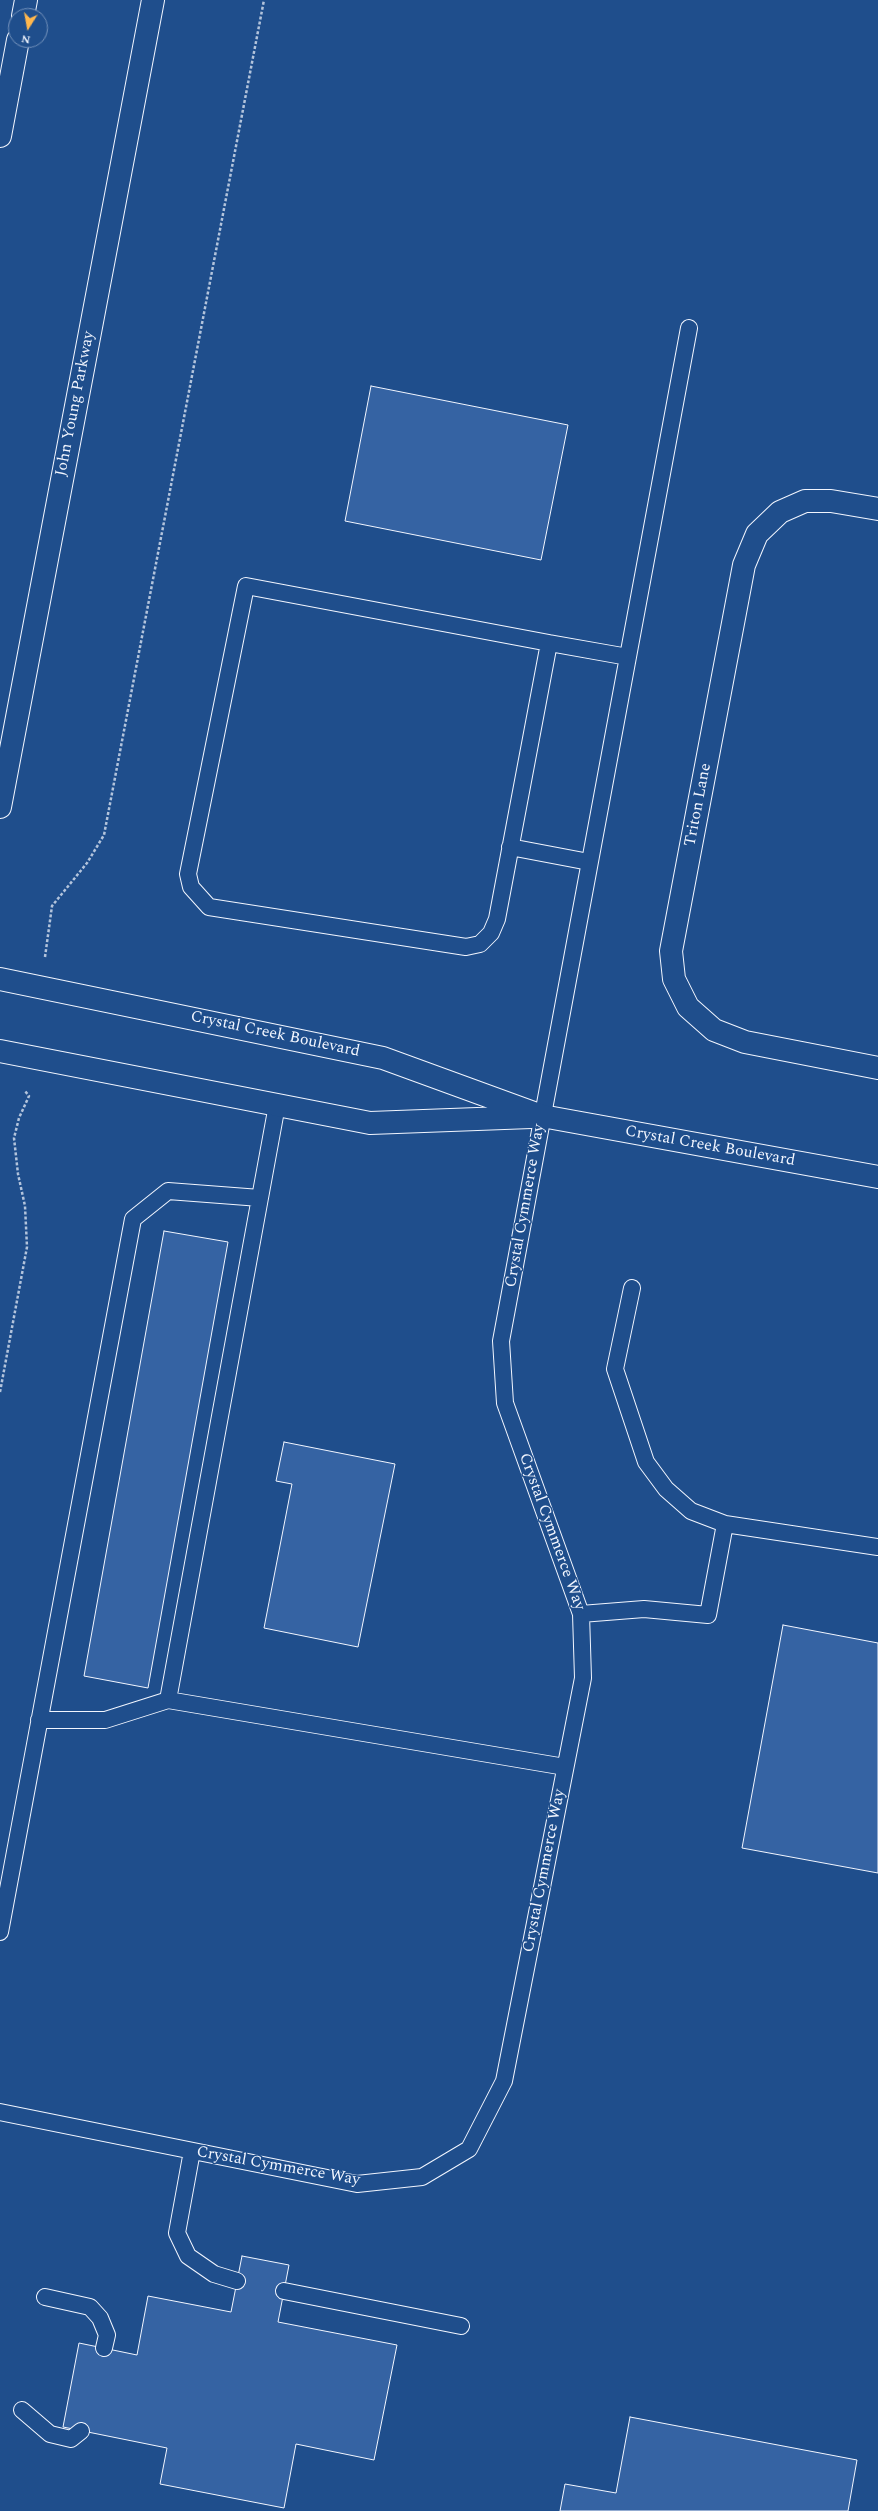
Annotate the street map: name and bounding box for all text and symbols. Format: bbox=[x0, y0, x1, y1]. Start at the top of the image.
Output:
north arrow bbox=[8, 8, 48, 48]
text: N bbox=[20, 30, 32, 48]
street label: John Young Parkway bbox=[52, 330, 100, 478]
street label: Triton Lane bbox=[682, 762, 716, 848]
street label: Crystal Creek Boulevard bbox=[189, 1008, 361, 1062]
street label: Crystal Cymmerce Way bbox=[502, 1123, 550, 1289]
street label: Crystal Creek Boulevard bbox=[623, 1123, 797, 1171]
street label: Crystal Cymmerce Way bbox=[514, 1451, 588, 1613]
street label: Crystal Cymmerce Way bbox=[520, 1788, 570, 1954]
street label: Crystal Cymmerce Way bbox=[195, 2143, 361, 2191]

